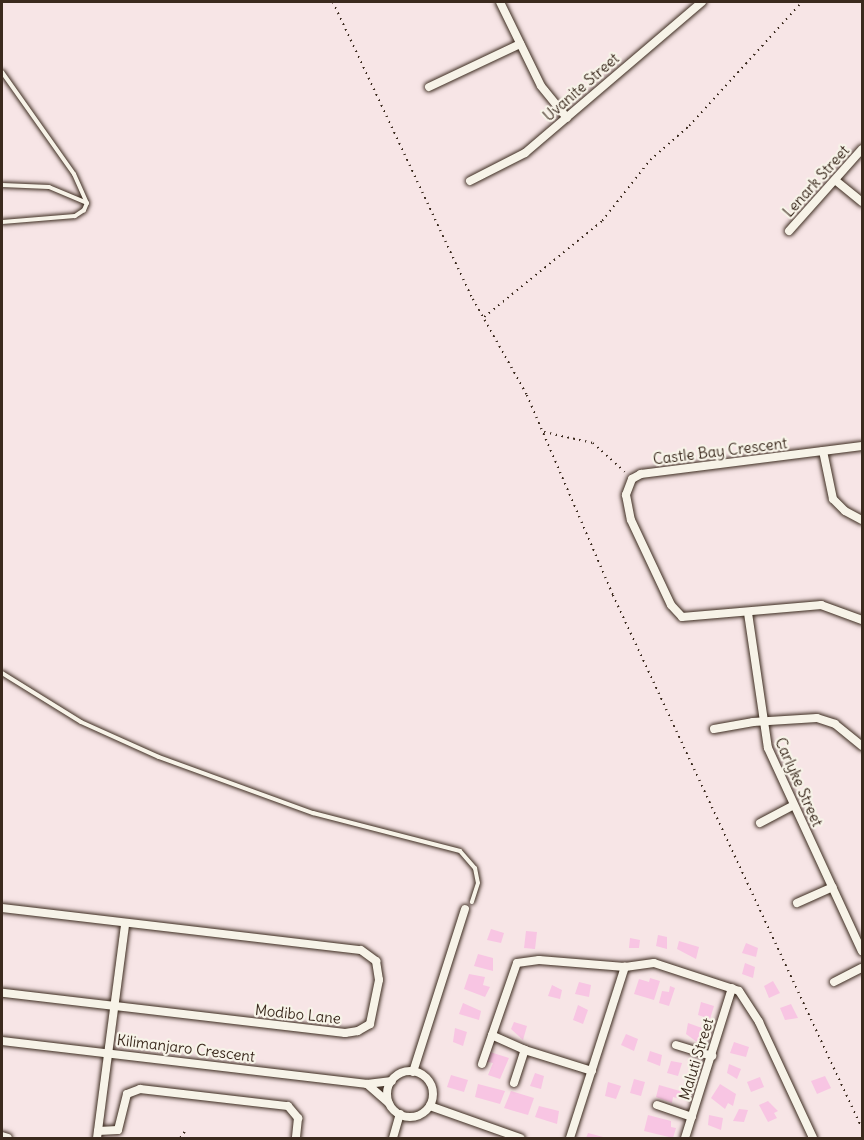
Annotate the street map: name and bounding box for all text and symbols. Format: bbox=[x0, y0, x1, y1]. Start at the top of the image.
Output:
street label: Uvanite Street bbox=[539, 49, 623, 125]
street label: Lenark Street bbox=[779, 141, 853, 221]
street label: Castle Bay Crescent bbox=[652, 434, 788, 468]
street label: Carlyke Street bbox=[771, 735, 827, 829]
street label: Modibo Lane bbox=[254, 1001, 342, 1027]
street label: Maluti Street bbox=[675, 1016, 717, 1102]
street label: Kilimanjaro Crescent bbox=[116, 1031, 256, 1065]

